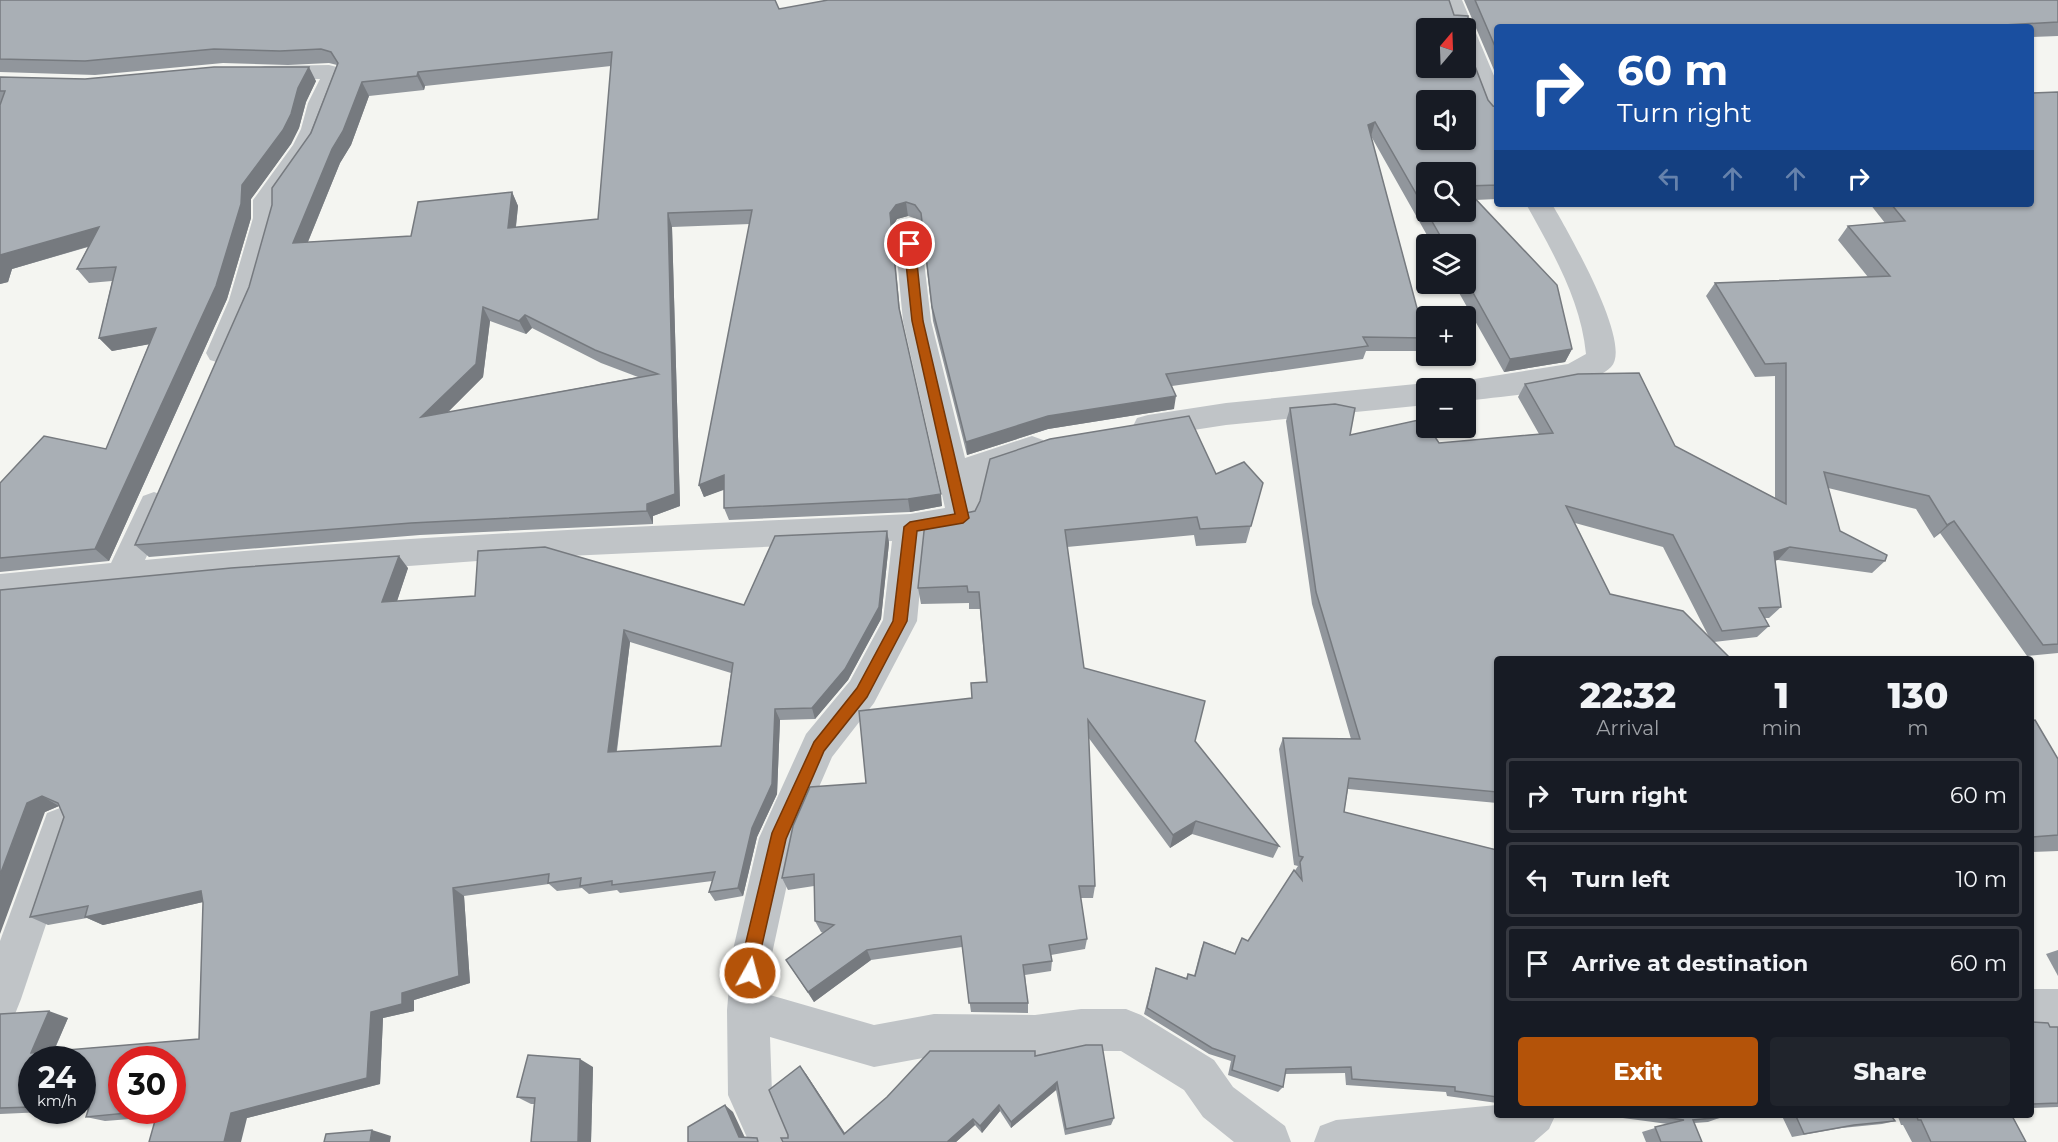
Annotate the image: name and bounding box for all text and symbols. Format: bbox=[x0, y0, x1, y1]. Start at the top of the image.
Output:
north arrow bbox=[1416, 18, 1476, 78]
map controls bbox=[1416, 18, 1476, 438]
text: 60 m bbox=[1617, 44, 1728, 96]
icon: right bbox=[1518, 48, 1596, 126]
button: sound bbox=[1416, 90, 1476, 150]
text: Turn right bbox=[1617, 96, 1752, 129]
button: search bbox=[1416, 162, 1476, 222]
icon: left bbox=[1653, 162, 1686, 195]
icon: ahead bbox=[1716, 162, 1749, 195]
icon: ahead bbox=[1779, 162, 1812, 195]
icon: right bbox=[1842, 162, 1875, 195]
pin bbox=[884, 218, 935, 269]
icon: arrive bbox=[893, 227, 926, 260]
button: layers bbox=[1416, 234, 1476, 294]
button: + bbox=[1416, 306, 1476, 366]
button: − bbox=[1416, 378, 1476, 438]
text: 22:32 bbox=[1580, 673, 1676, 717]
text: 1 bbox=[1774, 673, 1789, 717]
text: 130 bbox=[1887, 673, 1948, 717]
text: Arrival bbox=[1596, 716, 1659, 740]
text: min bbox=[1762, 716, 1802, 740]
text: m bbox=[1907, 716, 1929, 740]
icon: right bbox=[1521, 779, 1554, 812]
text: Turn right bbox=[1572, 782, 1687, 809]
text: 60 m bbox=[1950, 782, 2007, 809]
icon: left bbox=[1521, 863, 1554, 896]
text: Turn left bbox=[1572, 866, 1670, 893]
text: 10 m bbox=[1955, 866, 2007, 893]
position arrow bbox=[718, 941, 782, 1005]
icon: arrive bbox=[1521, 947, 1554, 980]
text: Arrive at destination bbox=[1572, 950, 1808, 977]
text: 60 m bbox=[1950, 950, 2007, 977]
button: Exit bbox=[1518, 1037, 1758, 1106]
button: Share bbox=[1770, 1037, 2010, 1106]
speed limit sign: 30 bbox=[108, 1046, 186, 1124]
text: 24 bbox=[38, 1059, 76, 1096]
text: km/h bbox=[37, 1091, 77, 1110]

